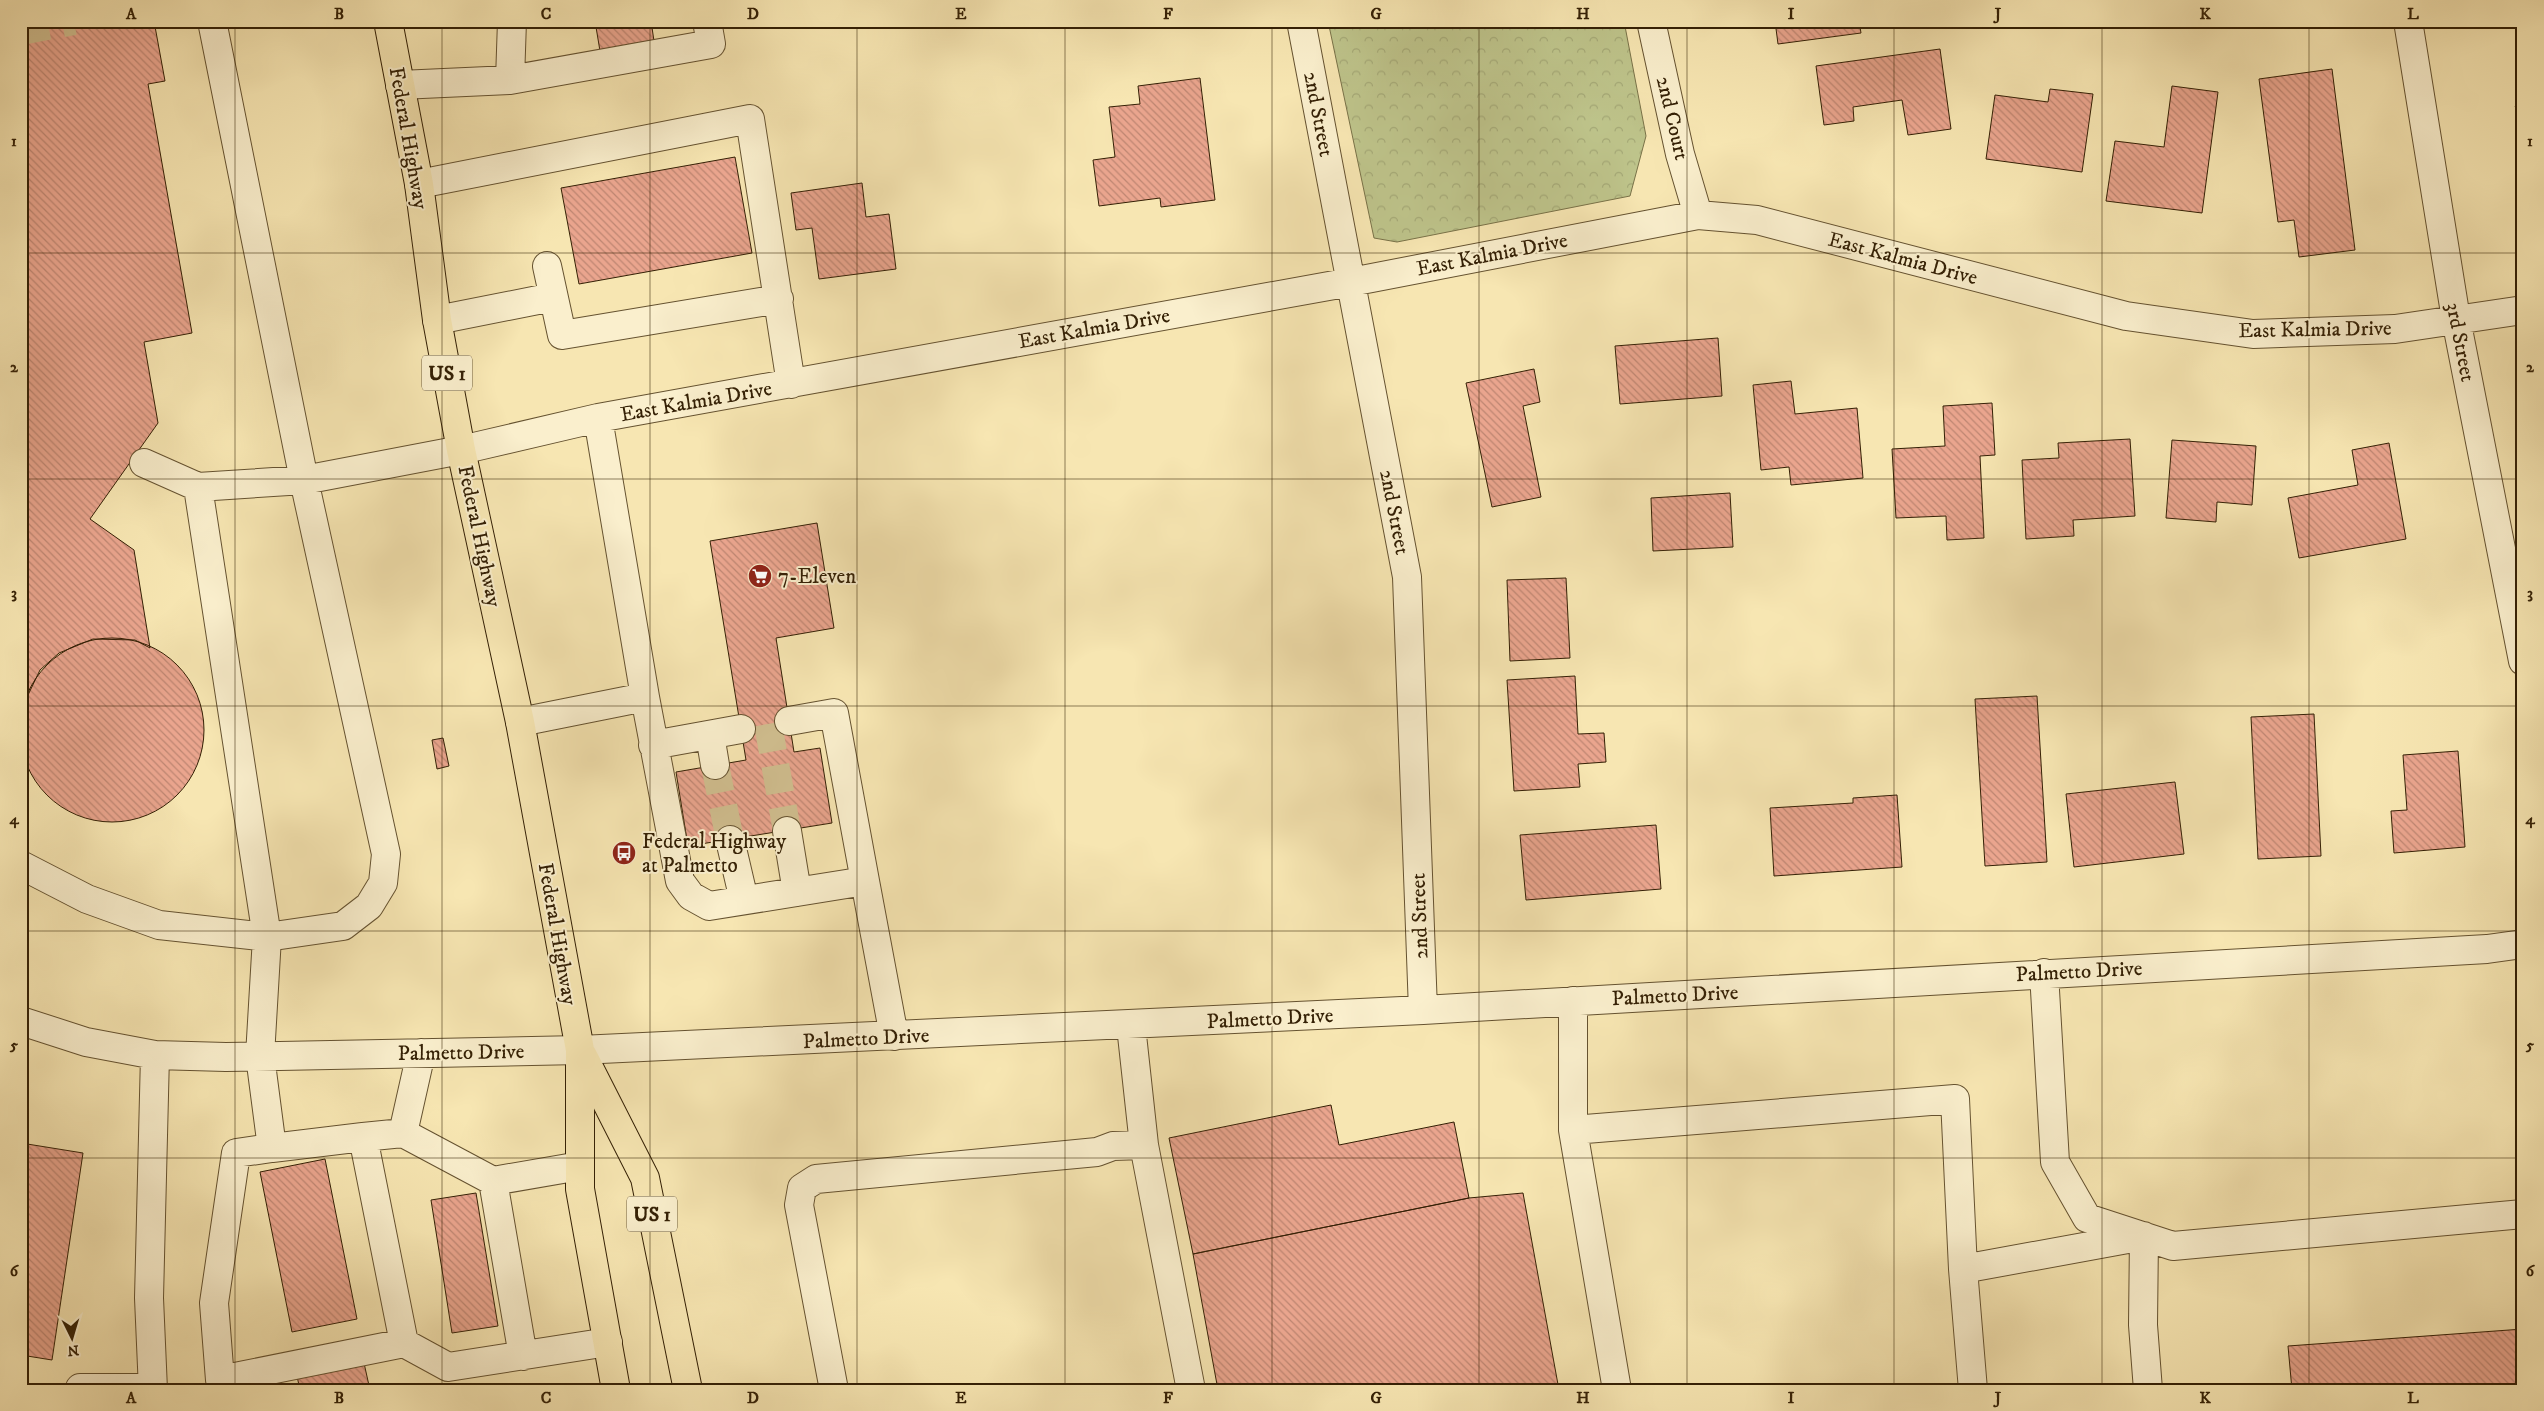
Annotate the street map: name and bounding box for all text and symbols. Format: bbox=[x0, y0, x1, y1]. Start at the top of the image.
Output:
text: A bbox=[125, 4, 137, 24]
text: B bbox=[334, 4, 344, 24]
text: C bbox=[541, 4, 551, 24]
text: D bbox=[747, 4, 759, 24]
text: E bbox=[955, 4, 967, 24]
text: F bbox=[1163, 4, 1173, 24]
text: G bbox=[1370, 4, 1382, 24]
text: H bbox=[1576, 4, 1590, 24]
text: I bbox=[1788, 4, 1795, 24]
text: J bbox=[1993, 4, 2002, 24]
text: K bbox=[2199, 4, 2211, 24]
text: L bbox=[2407, 4, 2419, 24]
street label: Federal Highway bbox=[383, 65, 434, 212]
street label: 2nd Street bbox=[1297, 70, 1339, 159]
street label: 2nd Court bbox=[1650, 74, 1694, 163]
text: 1 bbox=[11, 131, 17, 151]
text: 1 bbox=[2527, 131, 2533, 151]
street label: East Kalmia Drive bbox=[1825, 227, 1980, 291]
street label: East Kalmia Drive bbox=[1414, 228, 1570, 282]
street label: 3rd Street bbox=[2440, 300, 2480, 384]
street label: East Kalmia Drive bbox=[1016, 303, 1172, 355]
street label: East Kalmia Drive bbox=[2238, 316, 2392, 344]
road number: US 1 bbox=[422, 356, 472, 390]
text: 2 bbox=[10, 357, 19, 377]
text: 2 bbox=[2526, 357, 2535, 377]
street label: East Kalmia Drive bbox=[618, 376, 774, 428]
street label: Federal Highway bbox=[451, 463, 507, 610]
street label: 2nd Street bbox=[1373, 468, 1415, 557]
supermarket icon: 7-Eleven bbox=[747, 563, 773, 589]
place label: 7-Eleven bbox=[778, 564, 856, 590]
text: 3 bbox=[11, 583, 17, 603]
text: 3 bbox=[2527, 583, 2533, 603]
text: 4 bbox=[8, 809, 19, 829]
text: 4 bbox=[2524, 809, 2535, 829]
place label: Federal Highway at Palmetto bbox=[642, 829, 787, 879]
bus stop icon: Federal Highway at Palmetto bbox=[611, 840, 637, 866]
street label: Federal Highway bbox=[532, 861, 583, 1008]
street label: 2nd Street bbox=[1405, 872, 1434, 959]
street label: Palmetto Drive bbox=[2015, 956, 2143, 988]
street label: Palmetto Drive bbox=[1611, 980, 1739, 1012]
street label: Palmetto Drive bbox=[1206, 1003, 1334, 1035]
street label: Palmetto Drive bbox=[802, 1023, 930, 1055]
text: 5 bbox=[9, 1035, 18, 1055]
text: 5 bbox=[2525, 1035, 2534, 1055]
street label: Palmetto Drive bbox=[397, 1039, 525, 1067]
road number: US 1 bbox=[627, 1196, 677, 1232]
text: 6 bbox=[10, 1261, 20, 1281]
text: 6 bbox=[2526, 1261, 2536, 1281]
north arrow bbox=[48, 1314, 98, 1364]
text: N bbox=[66, 1340, 80, 1359]
text: A bbox=[125, 1388, 137, 1408]
text: B bbox=[334, 1388, 344, 1408]
text: C bbox=[541, 1388, 551, 1408]
text: D bbox=[747, 1388, 759, 1408]
text: E bbox=[955, 1388, 967, 1408]
text: F bbox=[1163, 1388, 1173, 1408]
text: G bbox=[1370, 1388, 1382, 1408]
text: H bbox=[1576, 1388, 1590, 1408]
text: I bbox=[1788, 1388, 1795, 1408]
text: J bbox=[1993, 1388, 2002, 1408]
text: K bbox=[2199, 1388, 2211, 1408]
text: L bbox=[2407, 1388, 2419, 1408]

